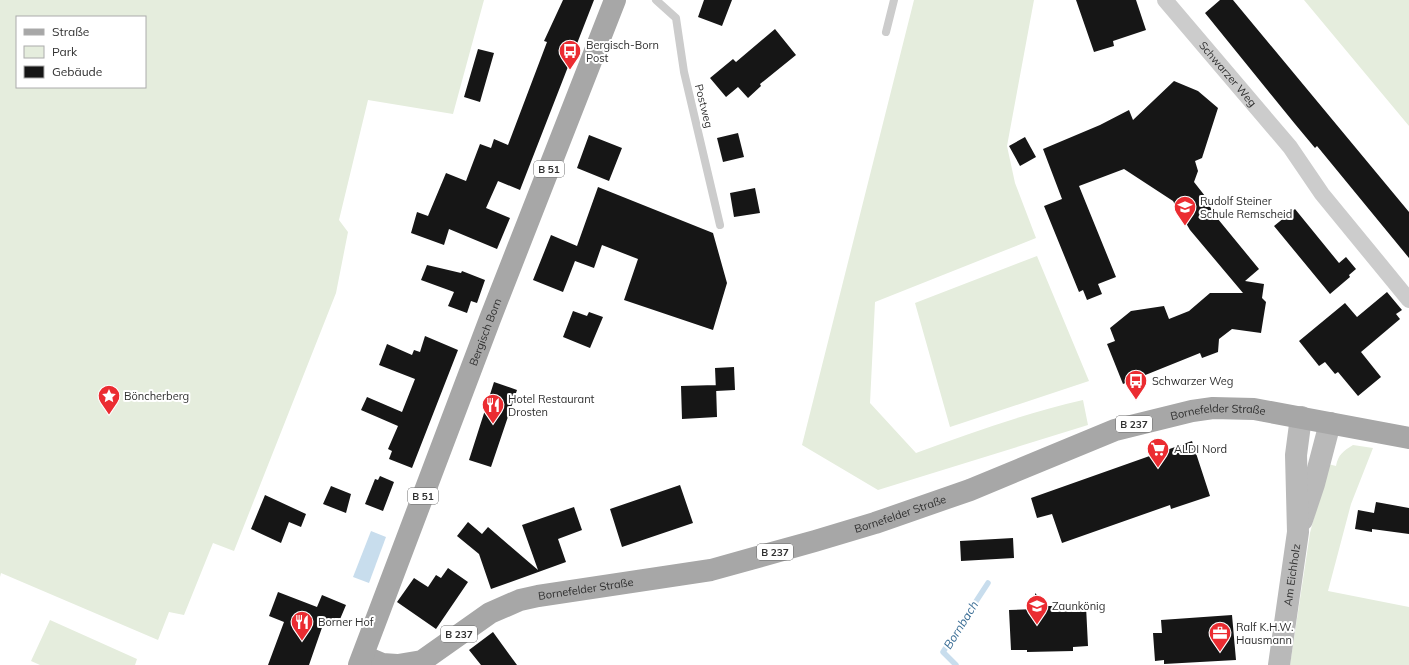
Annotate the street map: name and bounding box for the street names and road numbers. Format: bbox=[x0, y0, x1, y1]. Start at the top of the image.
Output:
street label: Schwarzer Weg bbox=[1196, 38, 1260, 109]
street label: Postweg bbox=[692, 83, 716, 129]
road number: B 51 bbox=[534, 161, 564, 177]
street label: Bergisch Born bbox=[466, 296, 504, 368]
street label: Bornefelder Straße bbox=[1169, 401, 1267, 423]
road number: B 237 bbox=[1116, 416, 1152, 432]
road number: B 51 bbox=[408, 488, 438, 504]
street label: Bornefelder Straße bbox=[853, 492, 948, 536]
street label: Am Eichholz bbox=[1281, 543, 1303, 607]
road number: B 237 bbox=[757, 544, 793, 560]
street label: Bornefelder Straße bbox=[537, 575, 634, 603]
road number: B 237 bbox=[441, 626, 477, 642]

